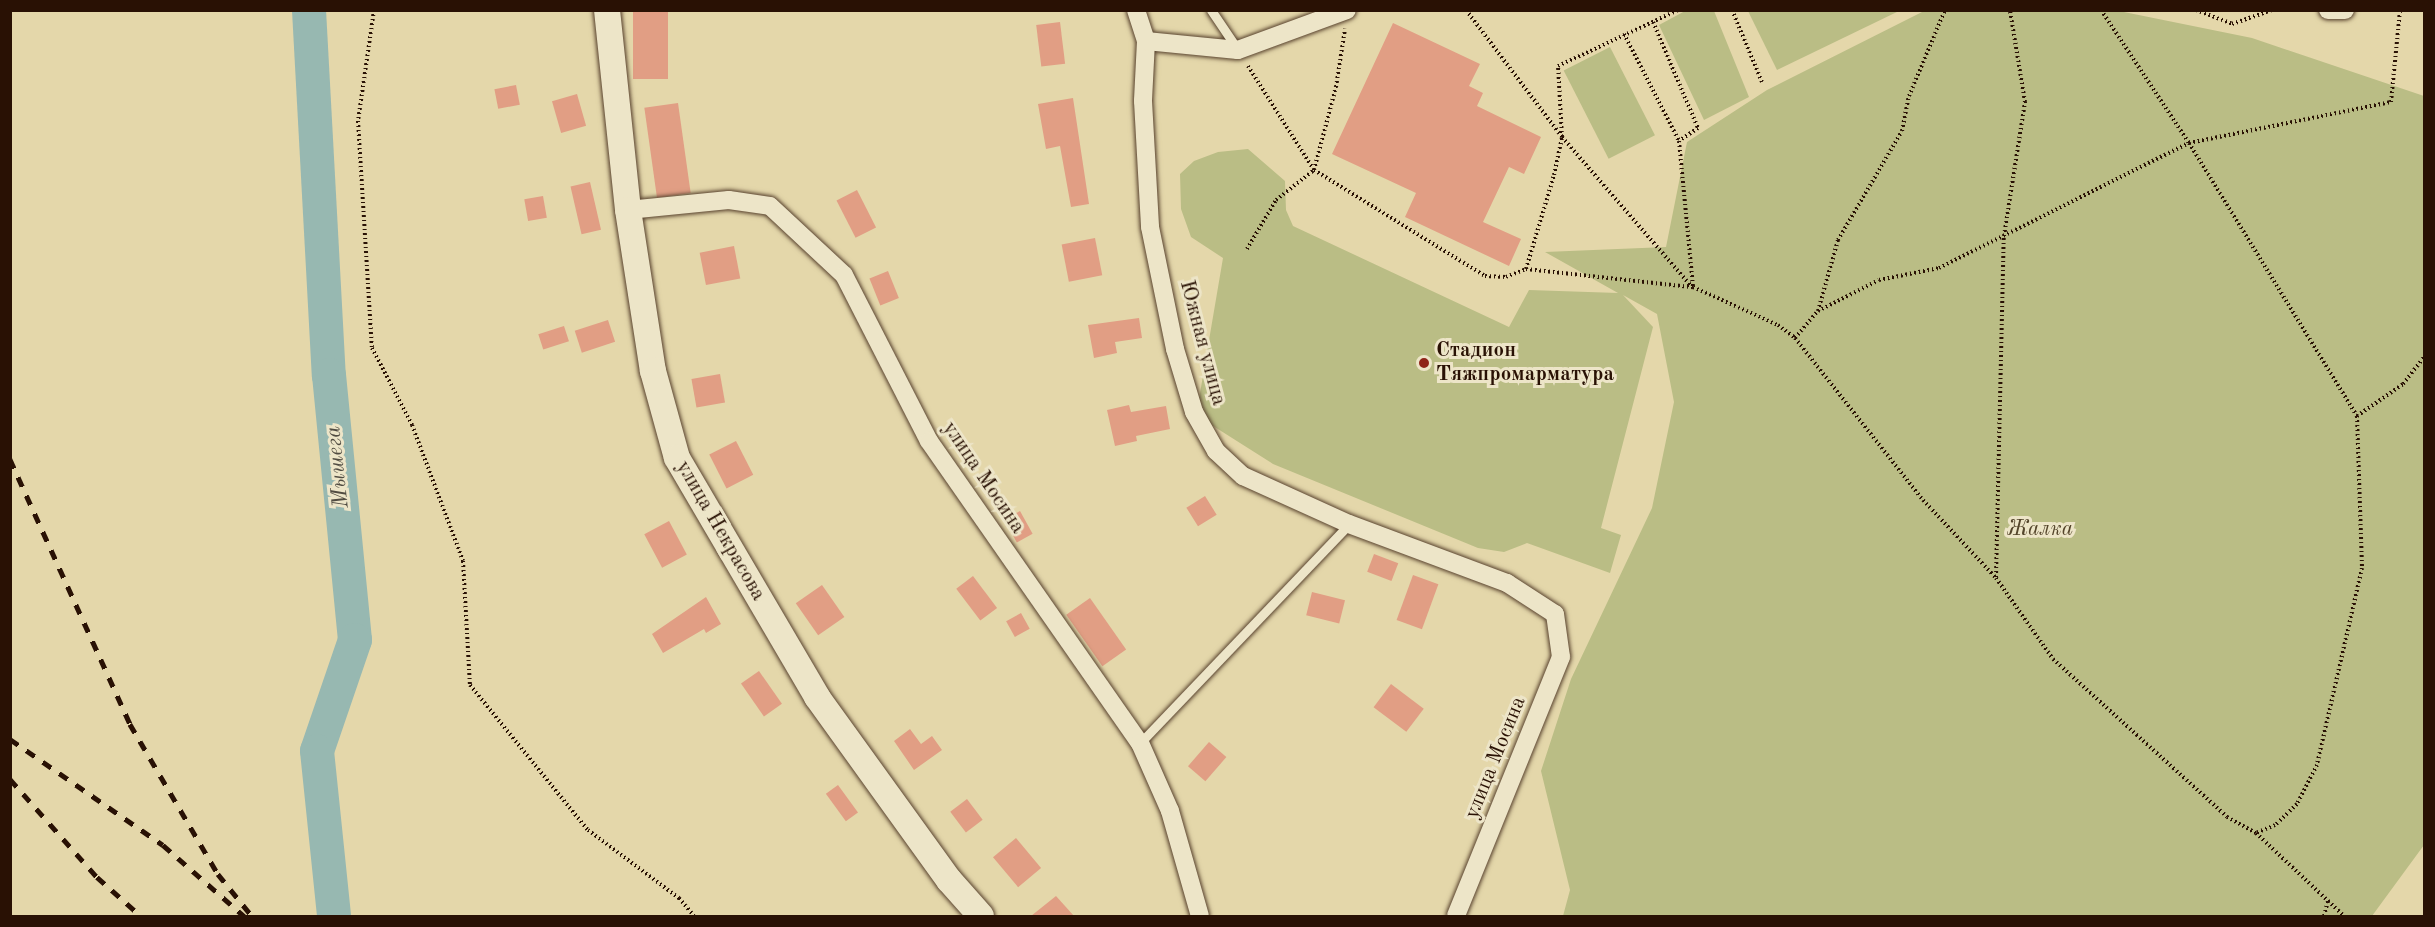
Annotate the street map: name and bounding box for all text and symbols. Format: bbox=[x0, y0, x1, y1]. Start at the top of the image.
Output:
street label: Южная улица bbox=[1173, 278, 1231, 408]
place label: Стадион Тяжпромарматура bbox=[1436, 338, 1614, 388]
marker: Стадион Тяжпромарматура bbox=[1417, 356, 1431, 370]
street label: улица Мосина bbox=[936, 417, 1030, 539]
water label: Мышега bbox=[321, 425, 355, 509]
street label: улица Некрасова bbox=[670, 456, 770, 606]
park label: Жалка bbox=[2007, 517, 2073, 543]
street label: улица Мосина bbox=[1460, 693, 1532, 823]

